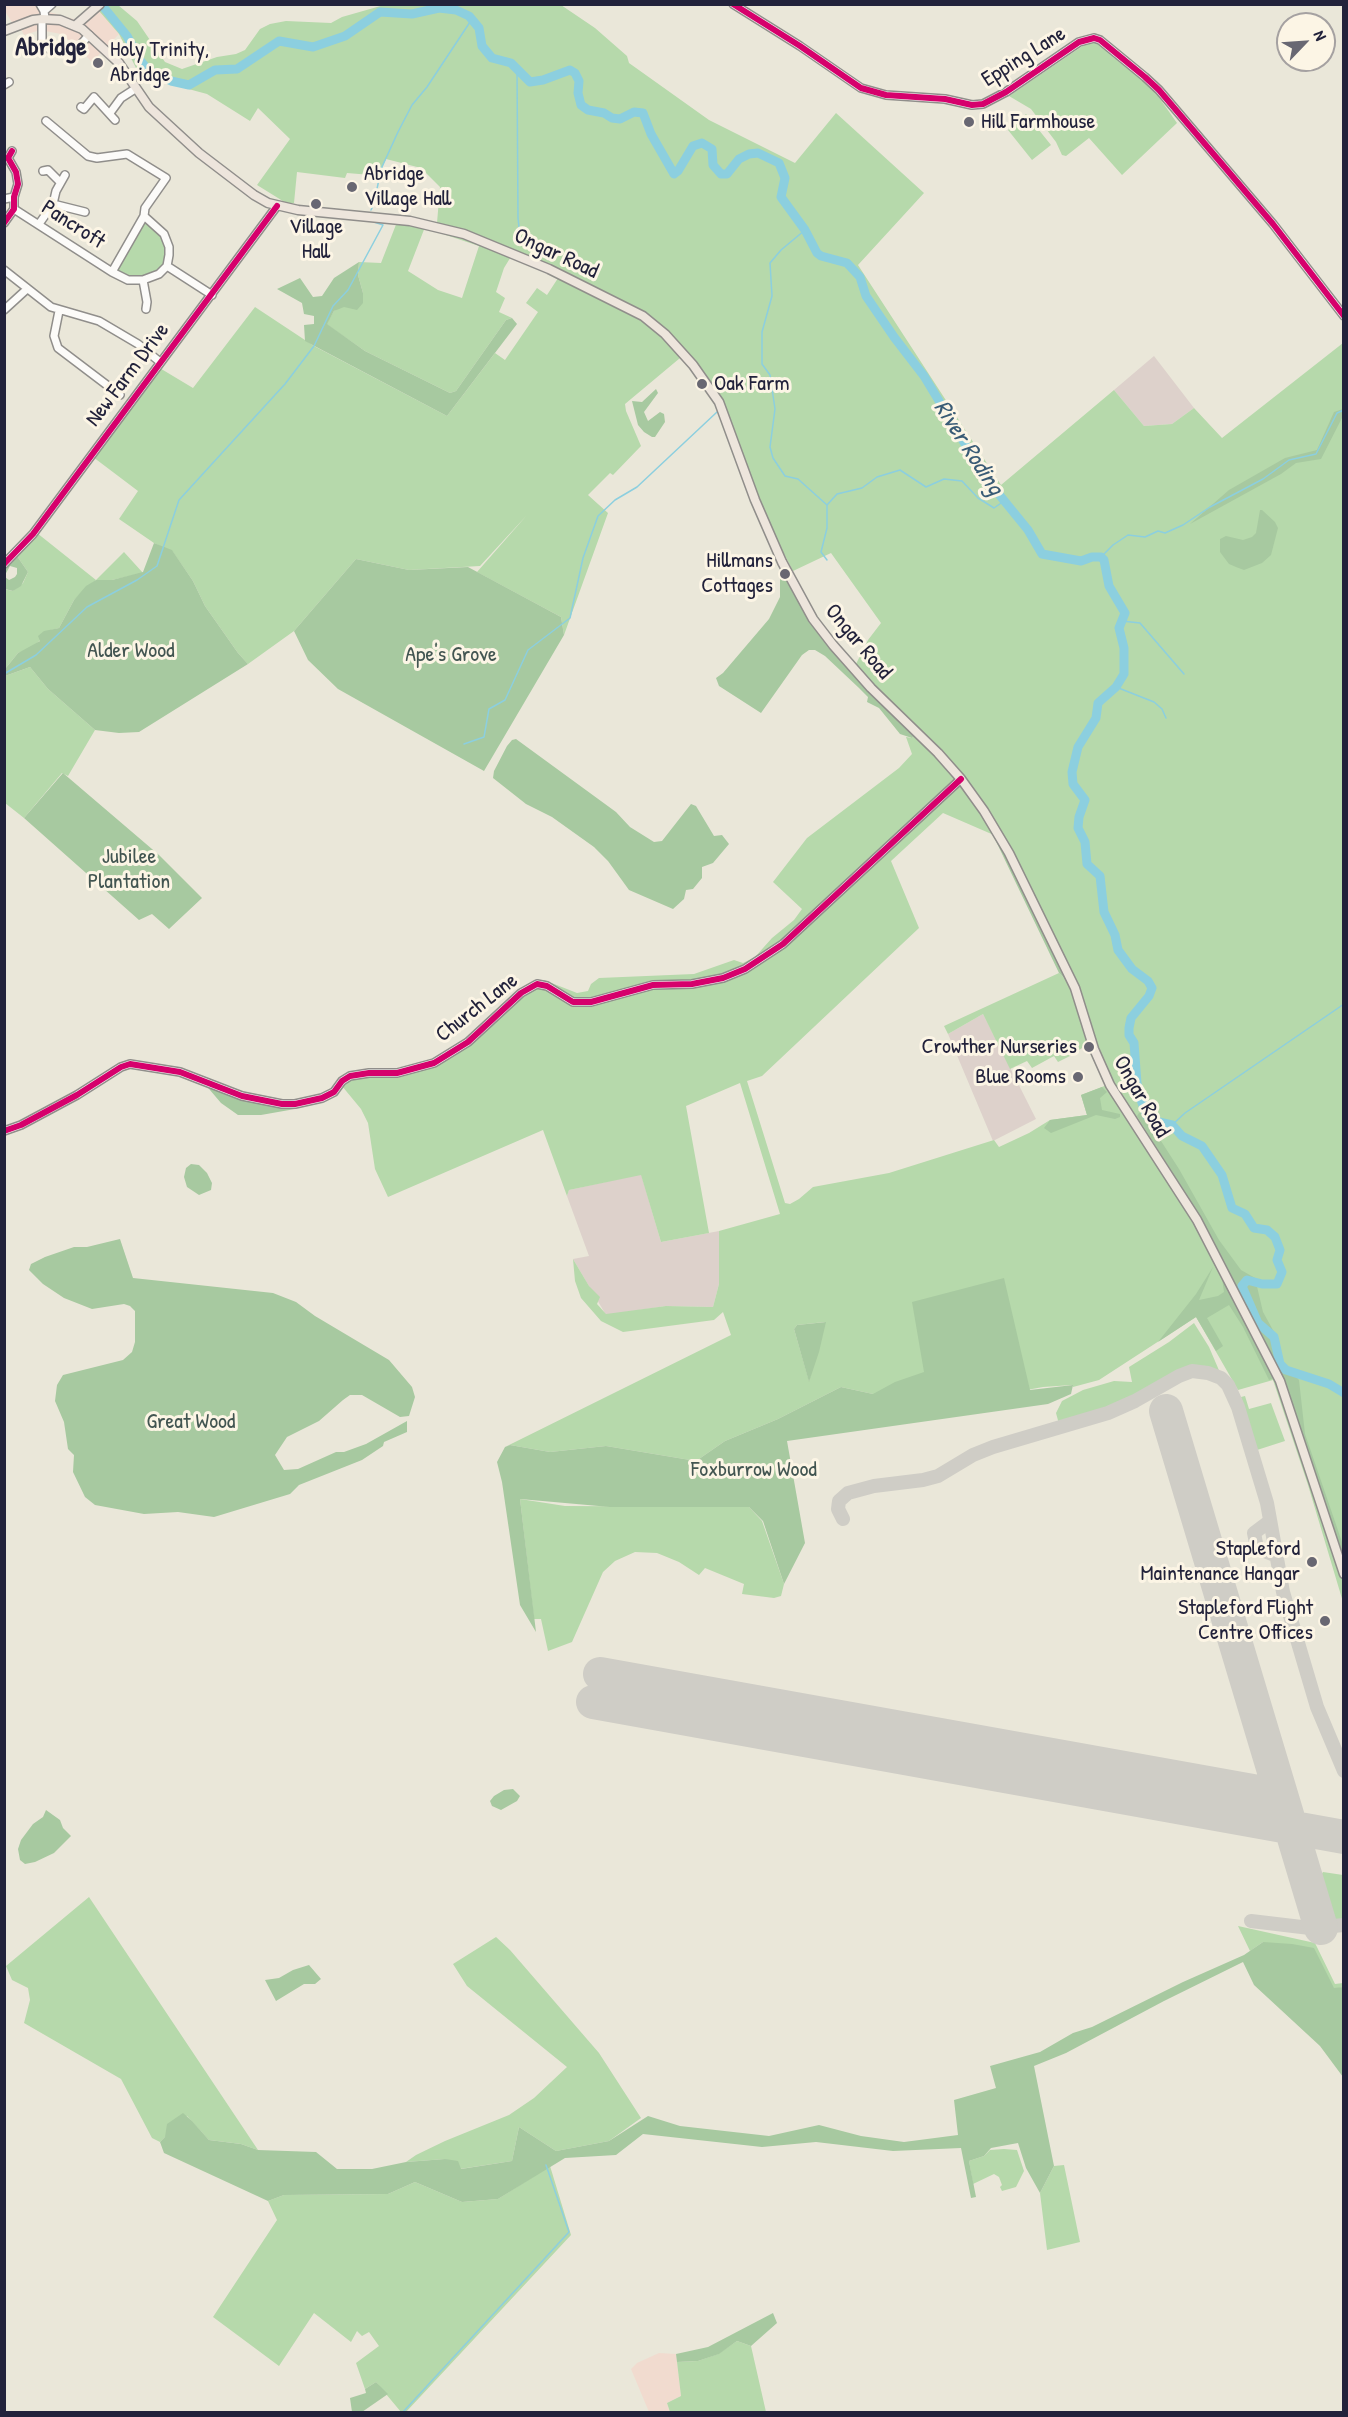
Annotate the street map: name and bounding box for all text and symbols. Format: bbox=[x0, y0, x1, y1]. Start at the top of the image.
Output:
north arrow bbox=[1276, 12, 1336, 72]
street label: Epping Lane bbox=[977, 21, 1071, 93]
text: N bbox=[1309, 27, 1332, 44]
district label: Abridge bbox=[15, 32, 87, 64]
place label: Holy Trinity, Abridge bbox=[110, 37, 209, 88]
marker: Holy Trinity, Abridge bbox=[91, 56, 105, 70]
place label: Hill Farmhouse bbox=[981, 109, 1095, 135]
marker: Hill Farmhouse bbox=[962, 115, 976, 129]
place label: Abridge Village Hall bbox=[364, 161, 451, 212]
marker: Abridge Village Hall bbox=[345, 180, 359, 194]
street label: Pancroft bbox=[36, 195, 110, 255]
marker: Village Hall bbox=[309, 197, 323, 211]
place label: Village Hall bbox=[289, 214, 343, 266]
street label: Ongar Road bbox=[510, 223, 602, 285]
street label: New Farm Drive bbox=[81, 318, 175, 432]
place label: Oak Farm bbox=[714, 371, 789, 397]
marker: Oak Farm bbox=[695, 377, 709, 391]
water label: River Roding bbox=[927, 395, 1009, 501]
place label: Hillmans Cottages bbox=[701, 548, 773, 600]
marker: Hillmans Cottages bbox=[778, 567, 792, 581]
street label: Ongar Road bbox=[819, 599, 897, 685]
park label: Alder Wood bbox=[87, 638, 175, 664]
park label: Ape's Grove bbox=[405, 642, 497, 668]
park label: Jubilee Plantation bbox=[88, 844, 170, 896]
street label: Church Lane bbox=[431, 968, 523, 1048]
place label: Crowther Nurseries bbox=[922, 1034, 1077, 1060]
marker: Crowther Nurseries bbox=[1082, 1040, 1096, 1054]
street label: Ongar Road bbox=[1107, 1051, 1175, 1143]
place label: Blue Rooms bbox=[975, 1064, 1066, 1090]
marker: Blue Rooms bbox=[1071, 1070, 1085, 1084]
park label: Great Wood bbox=[147, 1409, 235, 1435]
park label: Foxburrow Wood bbox=[691, 1457, 817, 1483]
place label: Stapleford Maintenance Hangar bbox=[1140, 1536, 1300, 1588]
marker: Stapleford Maintenance Hangar bbox=[1305, 1555, 1319, 1569]
place label: Stapleford Flight Centre Offices bbox=[1178, 1595, 1313, 1646]
marker: Stapleford Flight Centre Offices bbox=[1318, 1614, 1332, 1628]

